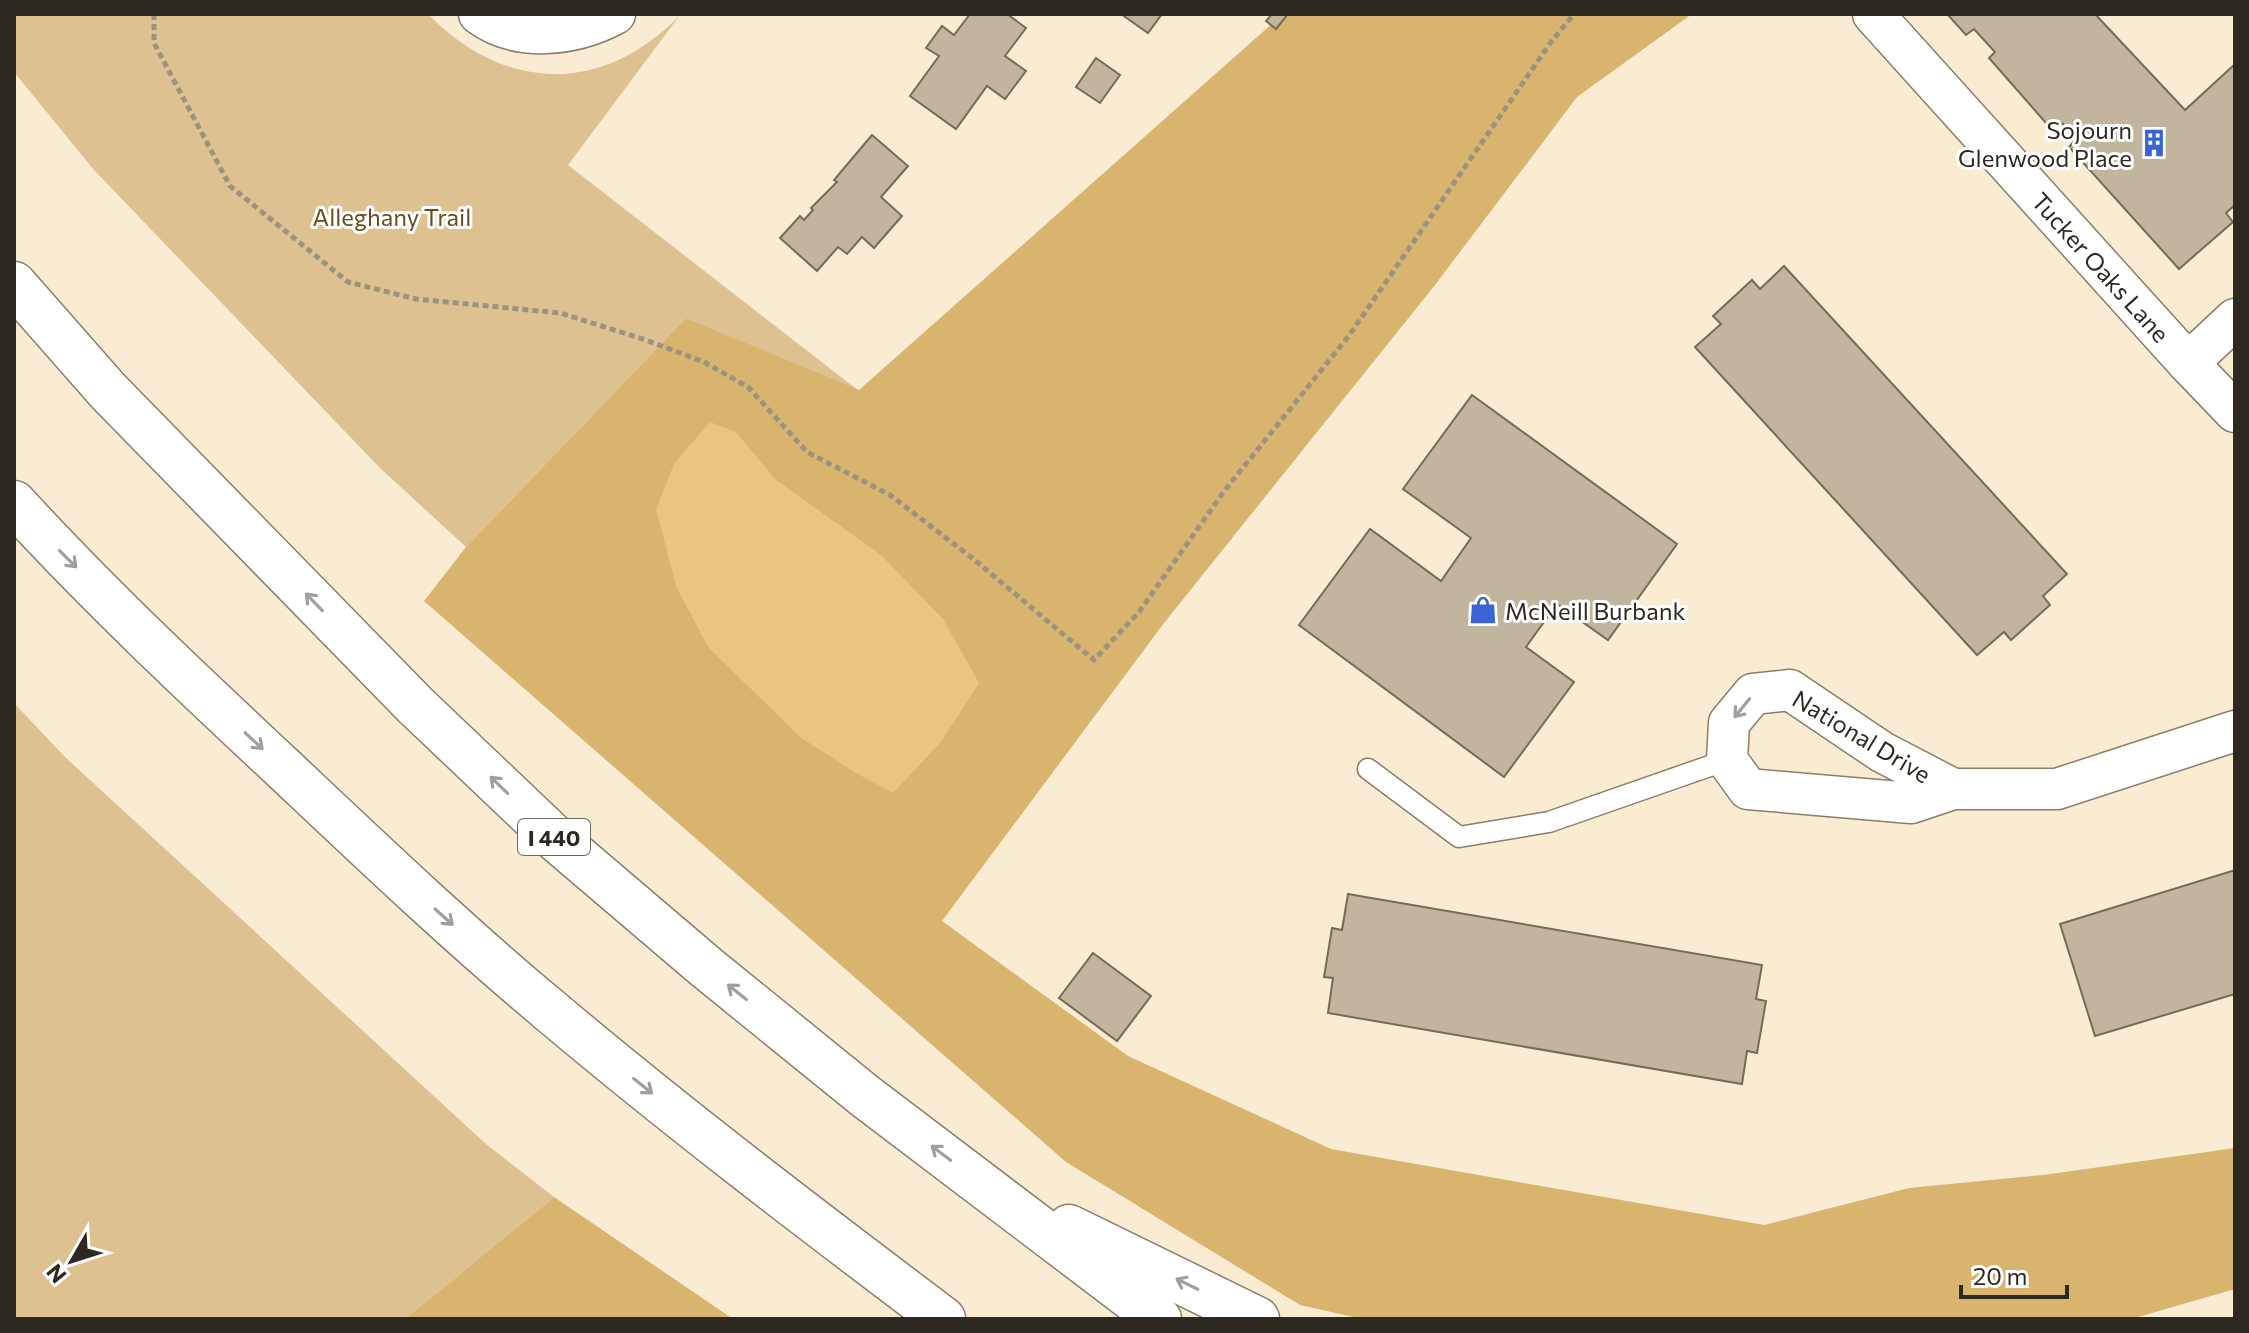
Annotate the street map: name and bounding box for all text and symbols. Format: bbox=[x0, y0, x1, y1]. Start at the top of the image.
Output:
place label: Sojourn Glenwood Place bbox=[1958, 115, 2132, 172]
building icon: Sojourn Glenwood Place bbox=[2139, 128, 2169, 158]
street label: Tucker Oaks Lane bbox=[2026, 186, 2176, 348]
park label: Alleghany Trail bbox=[313, 202, 471, 231]
one-way arrow bbox=[58, 549, 77, 568]
one-way arrow bbox=[305, 592, 324, 612]
shop icon: McNeill Burbank bbox=[1468, 595, 1498, 625]
place label: McNeill Burbank bbox=[1505, 596, 1686, 625]
street label: National Drive bbox=[1788, 683, 1936, 789]
one-way arrow bbox=[1733, 697, 1750, 718]
one-way arrow bbox=[243, 731, 263, 749]
one-way arrow bbox=[489, 775, 509, 794]
road number: I 440 bbox=[518, 819, 590, 855]
one-way arrow bbox=[434, 908, 454, 926]
one-way arrow bbox=[727, 983, 748, 1001]
one-way arrow bbox=[632, 1077, 652, 1095]
one-way arrow bbox=[931, 1145, 952, 1162]
north arrow bbox=[32, 1221, 112, 1301]
scale bar bbox=[1961, 1249, 2067, 1299]
text: N bbox=[40, 1259, 72, 1289]
text: 20 m bbox=[1973, 1261, 2027, 1290]
one-way arrow bbox=[1176, 1276, 1200, 1292]

